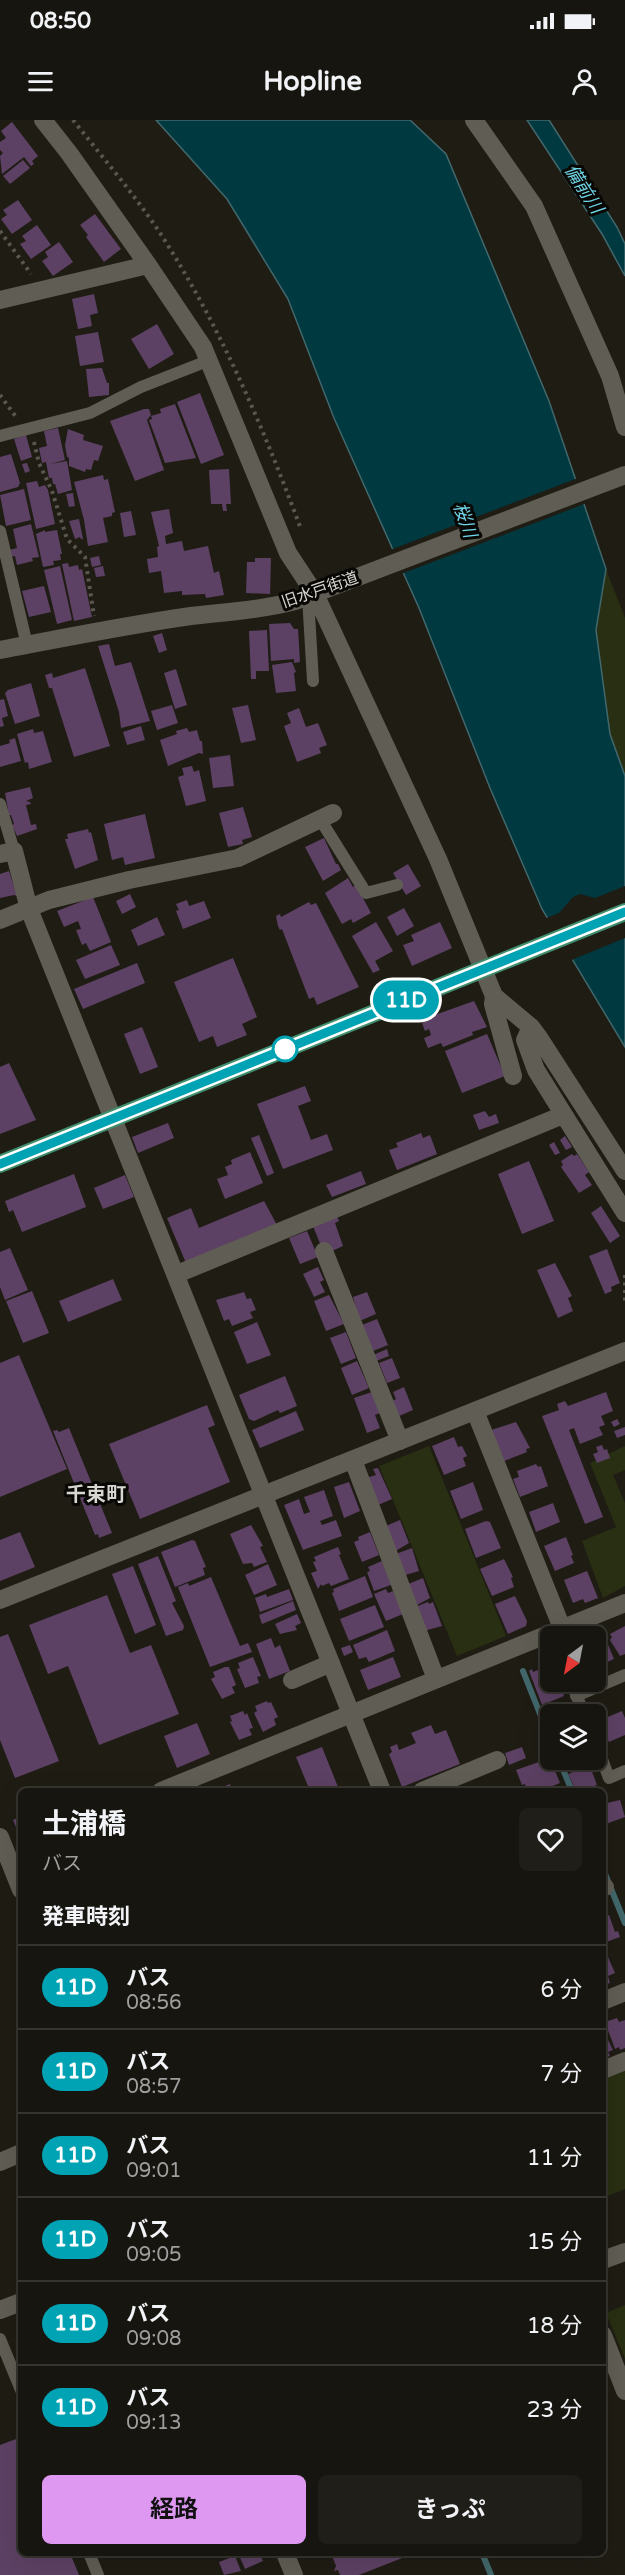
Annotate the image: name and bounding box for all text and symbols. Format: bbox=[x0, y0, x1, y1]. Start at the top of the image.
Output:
text: 08:50 bbox=[30, 8, 91, 34]
icon: menu bbox=[24, 65, 57, 98]
text: Hopline bbox=[263, 65, 362, 98]
icon: person bbox=[568, 65, 601, 98]
water label: 備前川 bbox=[560, 160, 609, 219]
water label: 桜川 bbox=[449, 499, 482, 543]
street label: 旧水戸街道 bbox=[279, 568, 361, 612]
line badge: 11D bbox=[372, 980, 440, 1020]
text: 11D bbox=[385, 988, 427, 1013]
unlabelled marker bbox=[272, 1036, 298, 1062]
district label: 千束町 bbox=[66, 1483, 126, 1507]
north arrow bbox=[540, 1626, 606, 1692]
map controls bbox=[540, 1626, 606, 1770]
button: layers bbox=[540, 1704, 606, 1770]
text: 土浦橋 bbox=[42, 1807, 126, 1841]
button: heart bbox=[519, 1808, 582, 1871]
text: バス bbox=[42, 1852, 82, 1876]
text: 発車時刻 bbox=[42, 1904, 130, 1930]
text: バス bbox=[126, 1965, 170, 1991]
text: 11D bbox=[54, 1975, 96, 2000]
text: 6 分 bbox=[540, 1977, 582, 2003]
text: 08:56 bbox=[126, 1991, 182, 2015]
text: バス bbox=[126, 2049, 170, 2075]
text: 11D bbox=[54, 2059, 96, 2084]
text: 7 分 bbox=[540, 2061, 582, 2087]
text: 08:57 bbox=[126, 2075, 182, 2099]
text: バス bbox=[126, 2133, 170, 2159]
text: 11D bbox=[54, 2143, 96, 2168]
text: 11 分 bbox=[527, 2145, 582, 2171]
text: 09:01 bbox=[126, 2159, 182, 2183]
text: バス bbox=[126, 2217, 170, 2243]
text: 11D bbox=[54, 2227, 96, 2252]
text: 15 分 bbox=[527, 2229, 582, 2255]
text: 09:05 bbox=[126, 2243, 182, 2267]
text: バス bbox=[126, 2301, 170, 2327]
text: 11D bbox=[54, 2311, 96, 2336]
text: 18 分 bbox=[527, 2313, 582, 2339]
text: 09:08 bbox=[126, 2327, 182, 2351]
text: バス bbox=[126, 2385, 170, 2411]
text: 11D bbox=[54, 2395, 96, 2420]
text: 23 分 bbox=[527, 2397, 582, 2423]
text: 09:13 bbox=[126, 2411, 182, 2435]
button: 経路 bbox=[42, 2475, 306, 2544]
button: きっぷ bbox=[318, 2475, 582, 2544]

